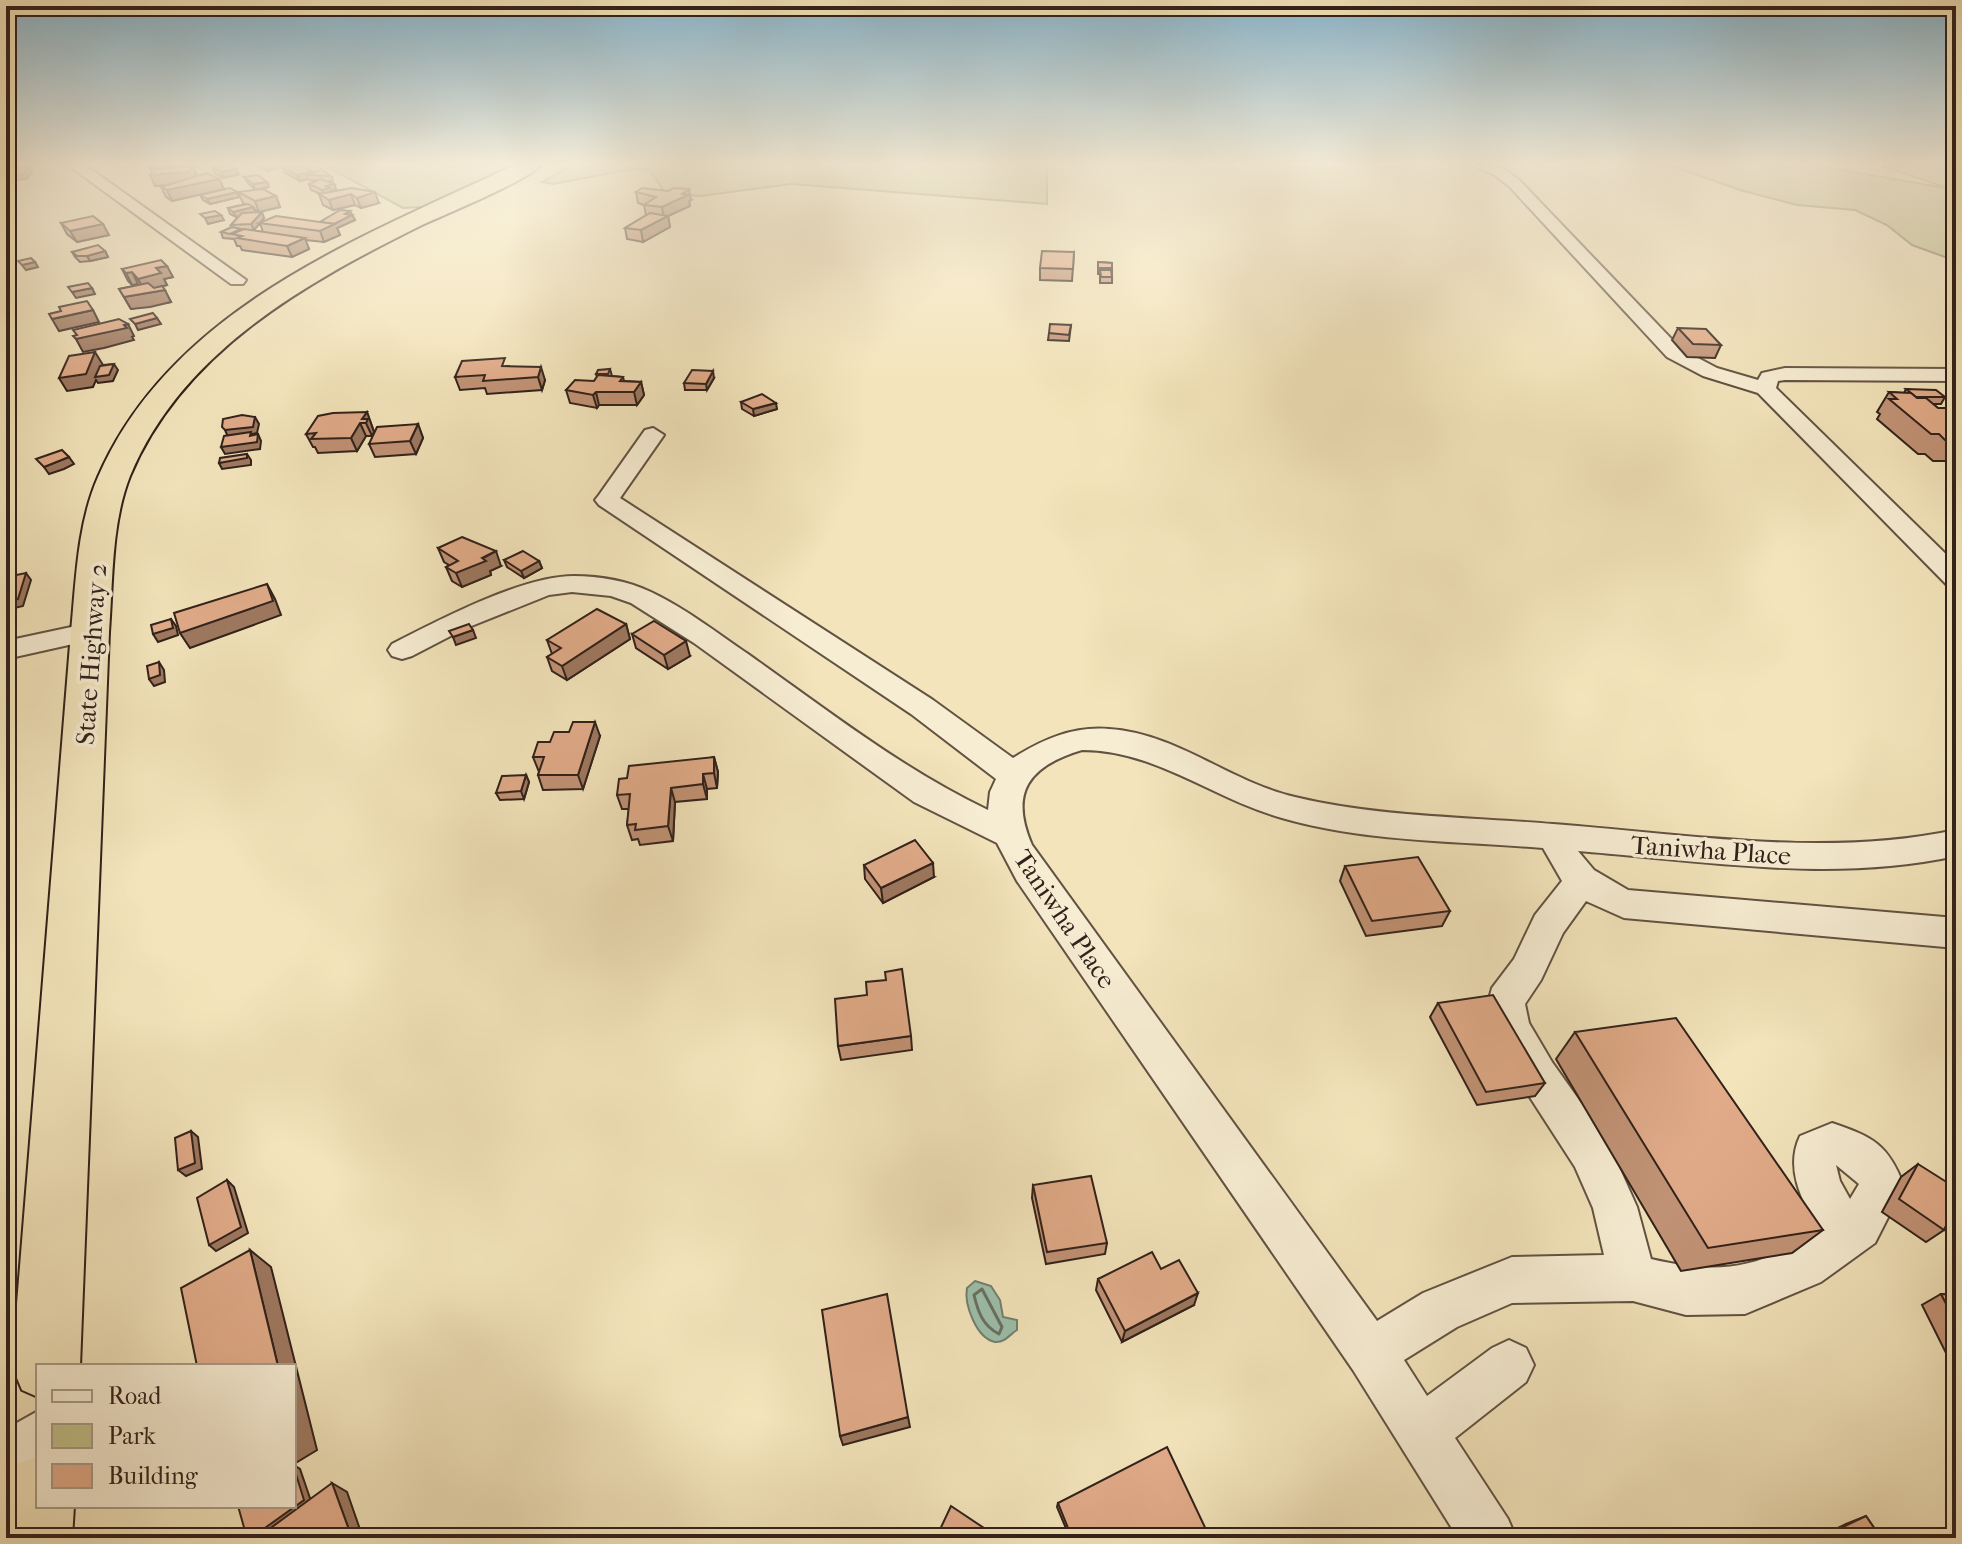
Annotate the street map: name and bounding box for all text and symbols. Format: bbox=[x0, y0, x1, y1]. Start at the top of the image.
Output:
street label: State Highway 2 bbox=[70, 562, 113, 746]
street label: Taniwha Place bbox=[1630, 829, 1792, 872]
street label: Taniwha Place bbox=[1007, 844, 1122, 995]
legend bbox=[36, 1364, 296, 1508]
text: Road bbox=[108, 1382, 162, 1410]
text: Park bbox=[108, 1422, 156, 1450]
text: Building bbox=[108, 1462, 199, 1490]

